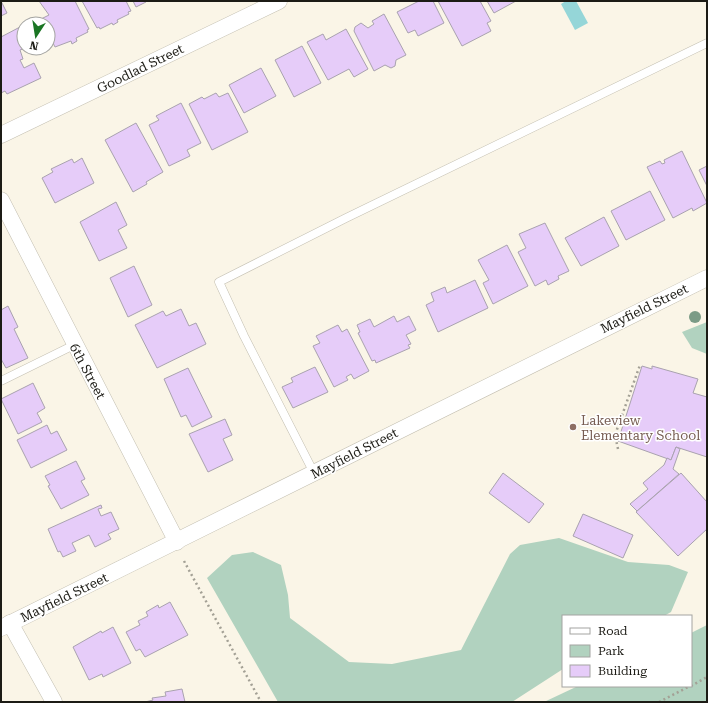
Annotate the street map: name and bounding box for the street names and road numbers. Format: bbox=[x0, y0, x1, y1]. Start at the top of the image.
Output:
street label: Goodlad Street bbox=[94, 41, 186, 96]
street label: Mayfield Street bbox=[598, 281, 690, 336]
street label: 6th Street bbox=[67, 341, 109, 402]
street label: Mayfield Street bbox=[308, 425, 400, 482]
street label: Mayfield Street bbox=[18, 570, 110, 625]

